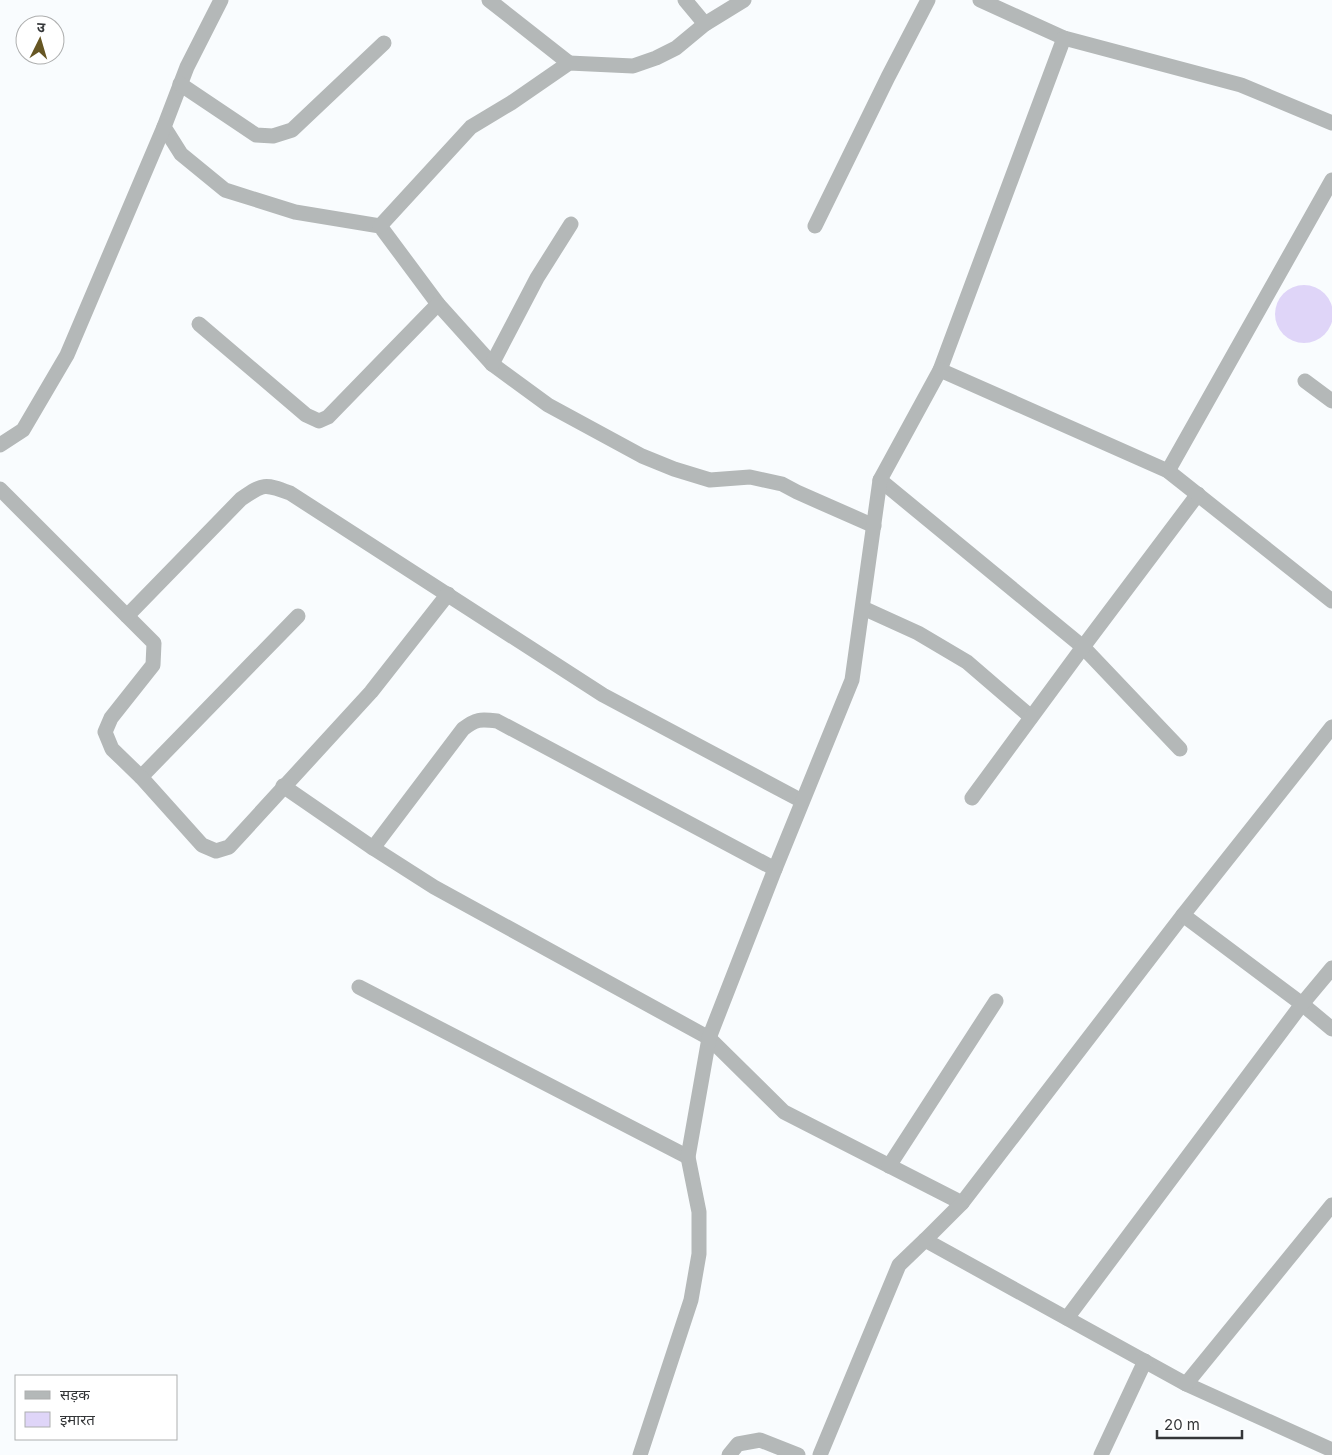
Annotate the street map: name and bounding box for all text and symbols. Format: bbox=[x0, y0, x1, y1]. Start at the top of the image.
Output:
north arrow bbox=[15, 15, 65, 65]
text: उ bbox=[36, 18, 47, 35]
legend bbox=[15, 1375, 178, 1440]
text: सड़क bbox=[60, 1385, 90, 1404]
scale bar bbox=[1157, 1408, 1242, 1440]
text: इमारत bbox=[60, 1410, 95, 1429]
text: 20 m bbox=[1164, 1415, 1200, 1434]

